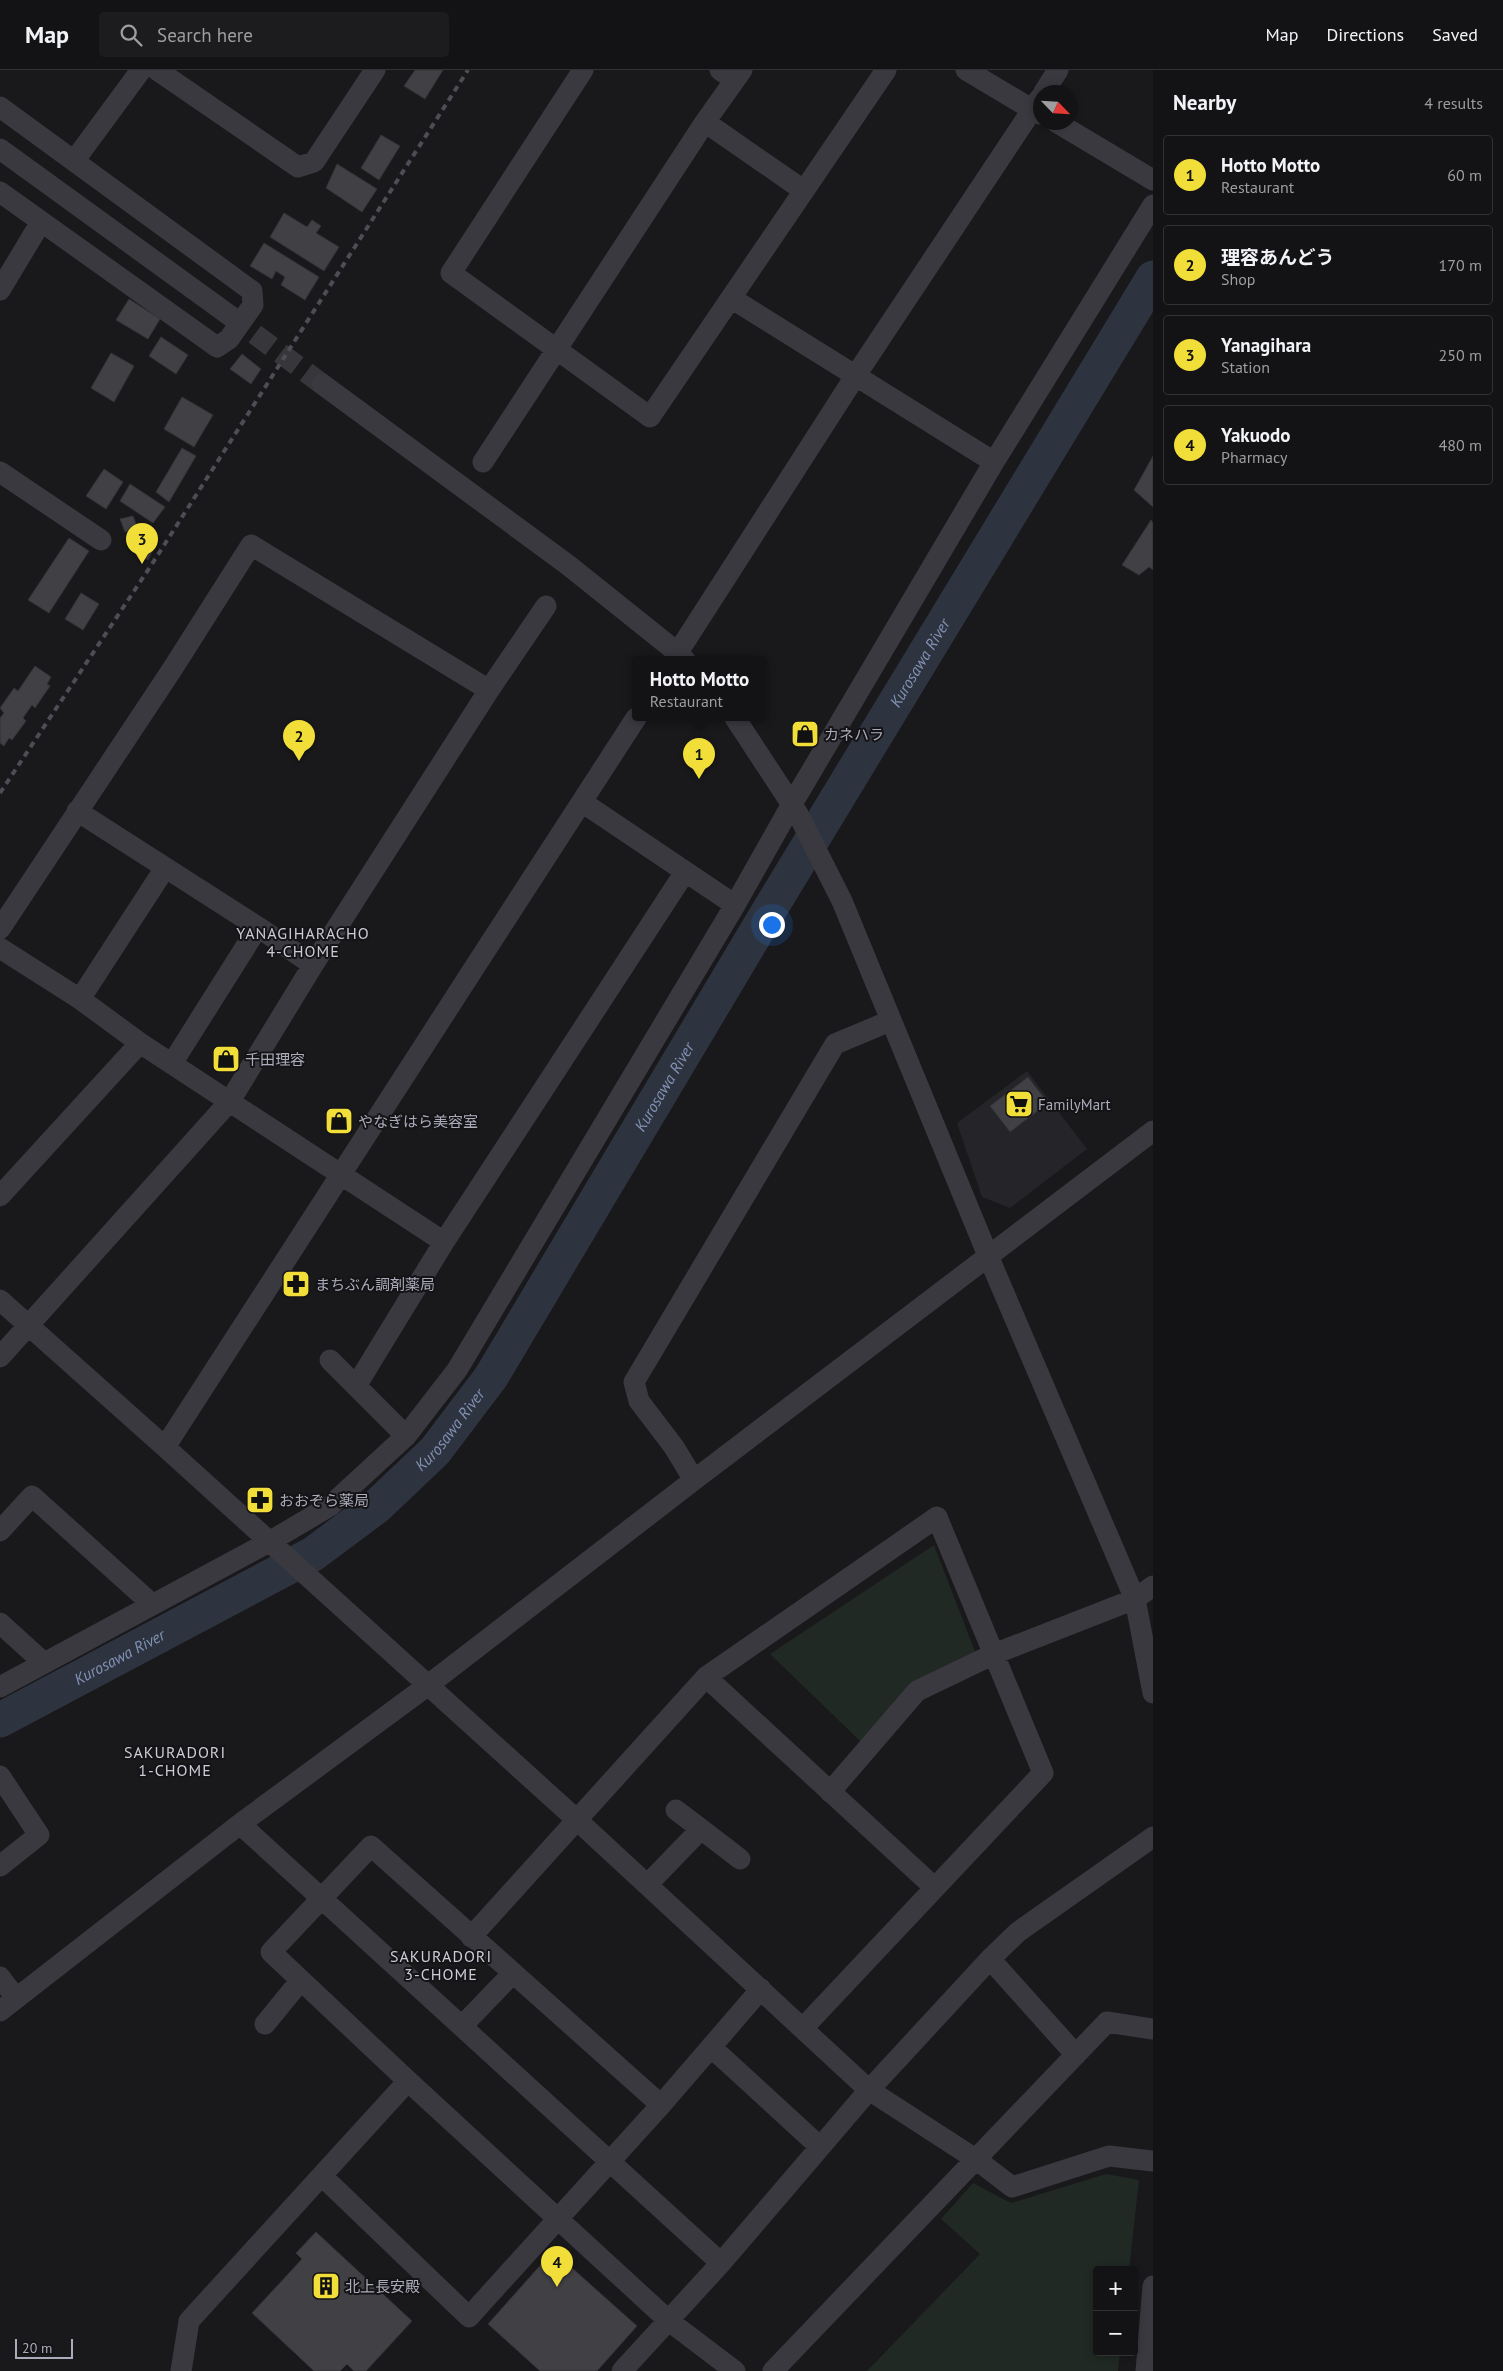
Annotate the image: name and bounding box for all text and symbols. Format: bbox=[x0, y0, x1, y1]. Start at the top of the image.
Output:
search box bbox=[99, 12, 449, 57]
text: Map bbox=[25, 19, 69, 50]
icon: search bbox=[117, 21, 145, 49]
text: Search here bbox=[157, 23, 253, 47]
text: Map bbox=[1266, 23, 1298, 46]
text: Directions bbox=[1326, 23, 1404, 46]
text: Saved bbox=[1432, 23, 1478, 46]
north arrow bbox=[1033, 85, 1078, 130]
text: Nearby bbox=[1173, 89, 1236, 116]
text: 4 results bbox=[1424, 93, 1483, 113]
text: Hotto Motto bbox=[1221, 153, 1320, 177]
text: 1 bbox=[1185, 165, 1195, 185]
text: 60 m bbox=[1447, 165, 1482, 185]
text: Restaurant bbox=[1221, 177, 1294, 197]
text: 理容あんどう bbox=[1221, 245, 1334, 269]
text: 2 bbox=[1185, 255, 1195, 275]
text: 170 m bbox=[1439, 255, 1482, 275]
text: Shop bbox=[1221, 269, 1255, 289]
text: Yanagihara bbox=[1221, 333, 1311, 357]
text: 3 bbox=[1185, 345, 1195, 365]
text: 250 m bbox=[1439, 345, 1482, 365]
text: Station bbox=[1221, 357, 1270, 377]
text: Yakuodo bbox=[1221, 423, 1291, 447]
text: 4 bbox=[1185, 435, 1195, 455]
text: 480 m bbox=[1439, 435, 1482, 455]
text: Pharmacy bbox=[1221, 447, 1287, 467]
pin: 3 bbox=[126, 523, 158, 564]
water label: Kurosawa River bbox=[885, 613, 955, 711]
popup bbox=[632, 656, 767, 721]
text: Hotto Motto bbox=[650, 667, 749, 691]
text: Restaurant bbox=[650, 691, 723, 711]
shop icon: カネハラ bbox=[790, 719, 820, 749]
pin: 2 bbox=[283, 720, 315, 761]
place label: カネハラ bbox=[824, 725, 884, 744]
pin: 1 bbox=[683, 738, 715, 779]
your location bbox=[759, 912, 785, 938]
district label: YANAGIHARACHO 4-CHOME bbox=[236, 923, 370, 961]
water label: Kurosawa River bbox=[630, 1037, 699, 1135]
shop icon: 千田理容 bbox=[211, 1044, 241, 1074]
place label: 千田理容 bbox=[245, 1050, 305, 1069]
supermarket icon: FamilyMart bbox=[1004, 1089, 1034, 1119]
place label: FamilyMart bbox=[1038, 1095, 1111, 1114]
shop icon: やなぎはら美容室 bbox=[324, 1106, 354, 1136]
place label: やなぎはら美容室 bbox=[358, 1112, 478, 1131]
pharmacy icon: まちぶん調剤薬局 bbox=[281, 1269, 311, 1299]
place label: まちぶん調剤薬局 bbox=[315, 1275, 435, 1294]
water label: Kurosawa River bbox=[411, 1383, 490, 1475]
pharmacy icon: おおぞら薬局 bbox=[245, 1485, 275, 1515]
place label: おおぞら薬局 bbox=[279, 1491, 369, 1510]
water label: Kurosawa River bbox=[70, 1624, 170, 1689]
district label: SAKURADORI 1-CHOME bbox=[124, 1742, 226, 1780]
district label: SAKURADORI 3-CHOME bbox=[390, 1946, 492, 1984]
pin: 4 bbox=[541, 2246, 573, 2287]
map controls bbox=[1093, 2266, 1138, 2356]
button: + bbox=[1093, 2266, 1138, 2311]
building icon: 北上長安殿 bbox=[311, 2271, 341, 2301]
place label: 北上長安殿 bbox=[345, 2277, 420, 2296]
button: − bbox=[1093, 2311, 1138, 2356]
scale bar bbox=[15, 2336, 72, 2359]
text: 20 m bbox=[22, 2339, 52, 2357]

